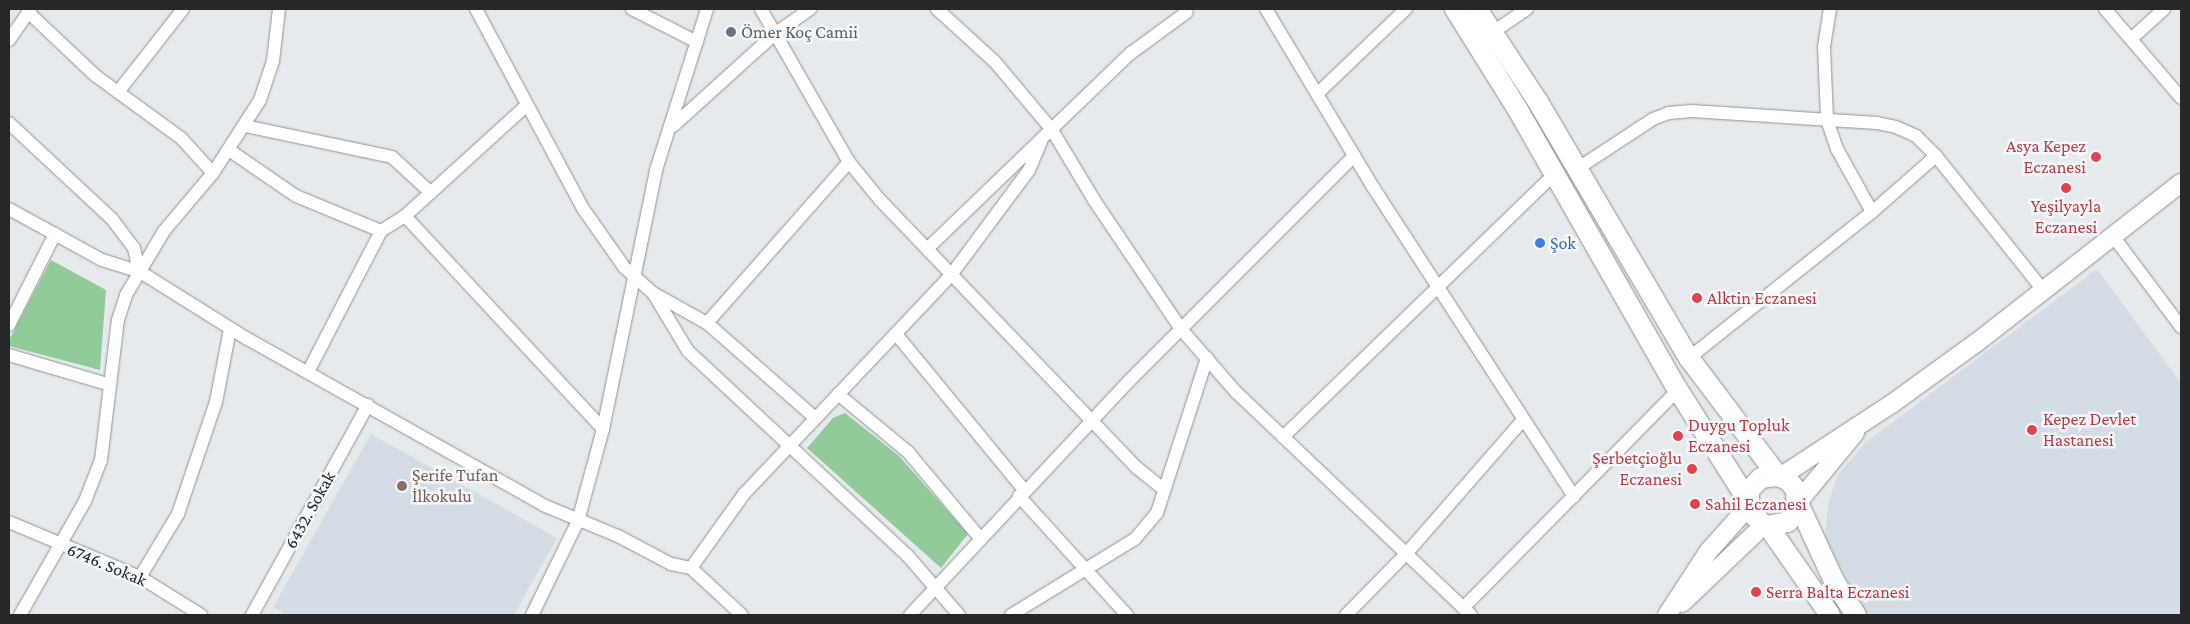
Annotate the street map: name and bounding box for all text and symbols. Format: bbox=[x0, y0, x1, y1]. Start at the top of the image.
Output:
place label: Ömer Koç Camii bbox=[741, 21, 858, 43]
marker: Ömer Koç Camii bbox=[725, 26, 737, 38]
place label: Asya Kepez Eczanesi bbox=[2006, 136, 2086, 178]
marker: Asya Kepez Eczanesi bbox=[2090, 151, 2102, 163]
marker: Yeşilyayla Eczanesi bbox=[2060, 182, 2072, 194]
place label: Yeşilyayla Eczanesi bbox=[2031, 196, 2101, 238]
place label: Şok bbox=[1550, 232, 1576, 254]
marker: Şok bbox=[1534, 237, 1546, 249]
place label: Alktin Eczanesi bbox=[1707, 287, 1817, 309]
marker: Alktin Eczanesi bbox=[1691, 292, 1703, 304]
place label: Kepez Devlet Hastanesi bbox=[2043, 409, 2136, 452]
place label: Duygu Topluk Eczanesi bbox=[1688, 415, 1790, 458]
marker: Kepez Devlet Hastanesi bbox=[2025, 423, 2039, 437]
marker: Duygu Topluk Eczanesi bbox=[1672, 430, 1684, 442]
place label: Şerbetçioğlu Eczanesi bbox=[1592, 448, 1682, 490]
marker: Şerbetçioğlu Eczanesi bbox=[1686, 463, 1698, 475]
place label: Şerife Tufan İlkokulu bbox=[412, 465, 499, 508]
street label: 6432. Sokak bbox=[280, 467, 340, 553]
marker: Şerife Tufan İlkokulu bbox=[396, 480, 408, 492]
place label: Sahil Eczanesi bbox=[1705, 493, 1807, 515]
marker: Sahil Eczanesi bbox=[1689, 498, 1701, 510]
street label: 6746. Sokak bbox=[64, 539, 150, 591]
place label: Serra Balta Eczanesi bbox=[1766, 581, 1910, 603]
marker: Serra Balta Eczanesi bbox=[1750, 586, 1762, 598]

